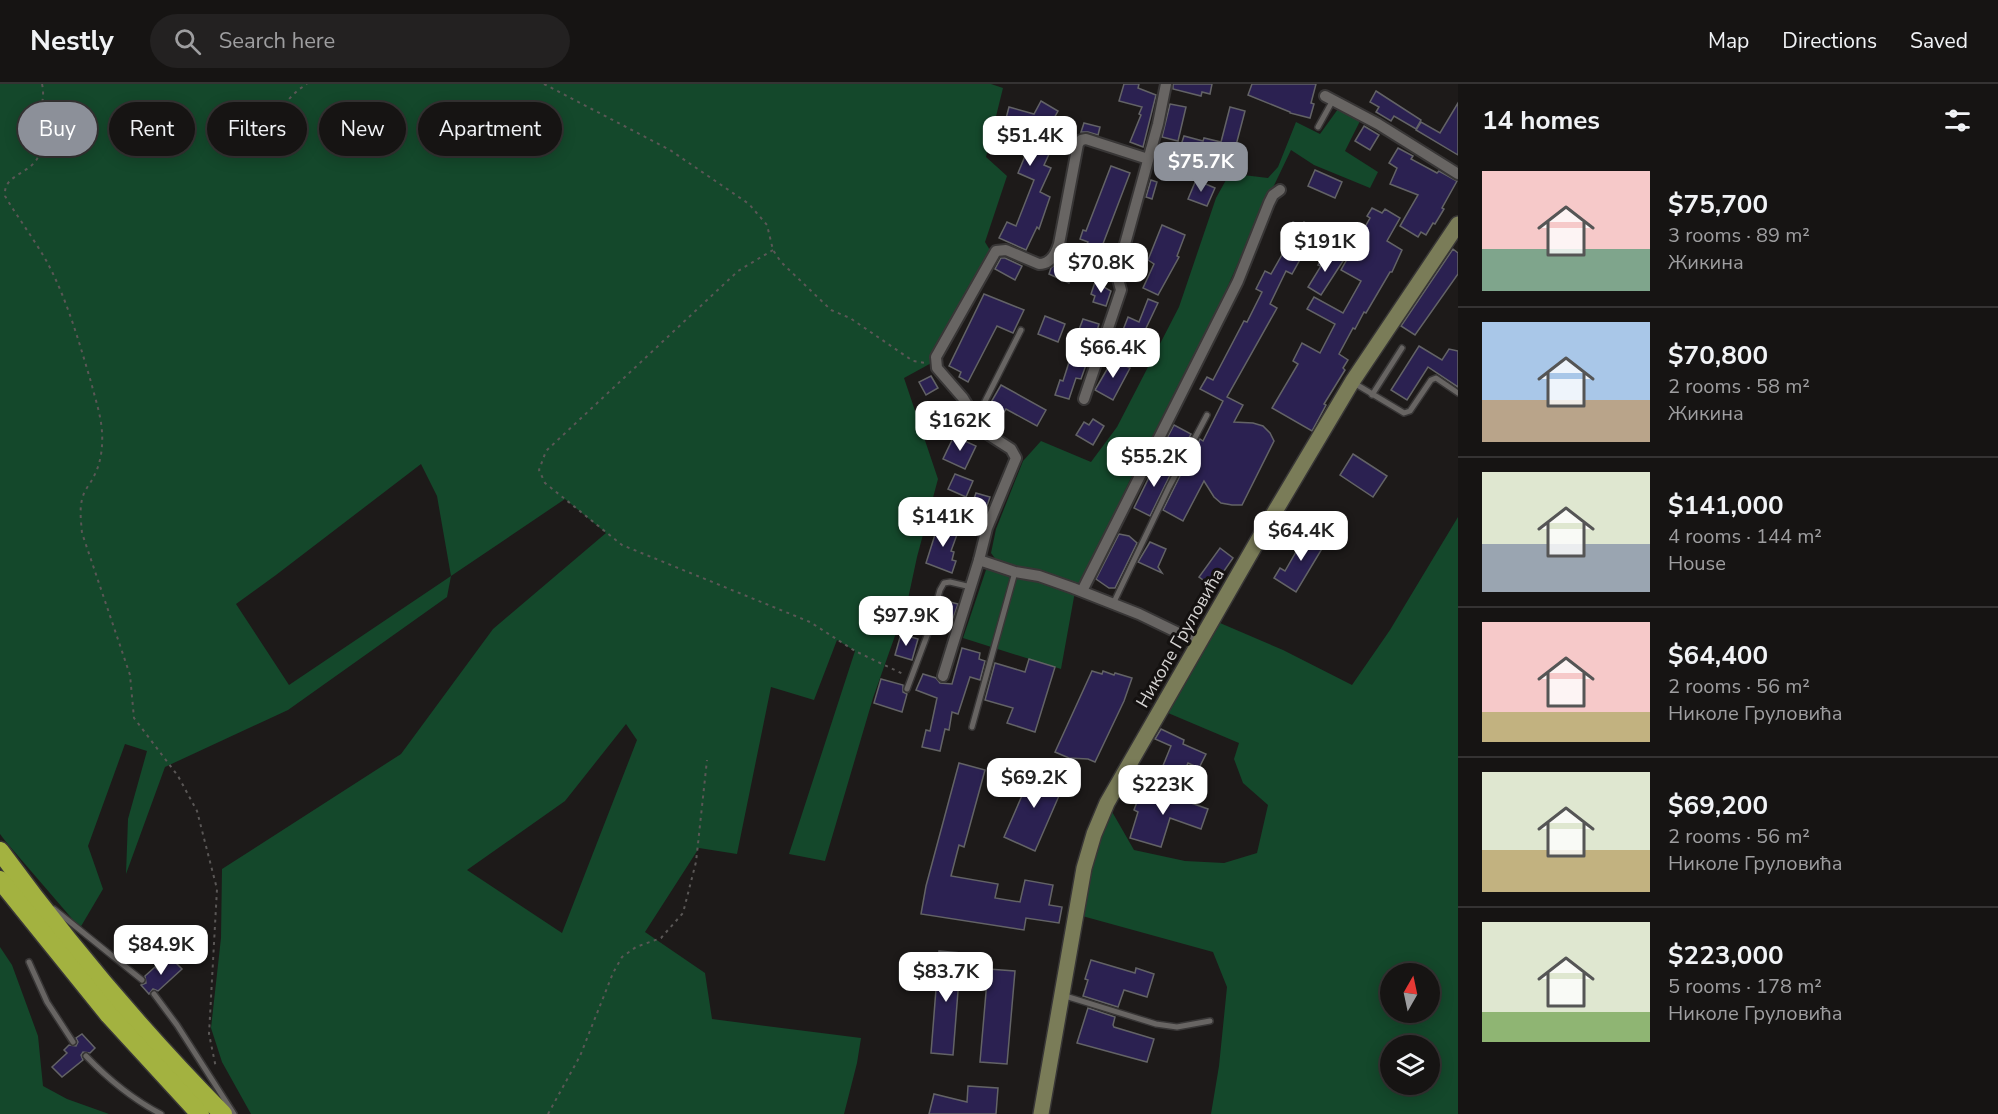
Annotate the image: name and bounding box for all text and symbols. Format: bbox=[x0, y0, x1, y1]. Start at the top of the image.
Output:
search box bbox=[150, 14, 570, 68]
text: Nestly bbox=[30, 22, 114, 60]
icon: search bbox=[171, 25, 204, 58]
text: Search here bbox=[219, 26, 335, 56]
text: Map bbox=[1708, 27, 1749, 55]
text: Directions bbox=[1782, 27, 1877, 55]
text: Saved bbox=[1910, 27, 1968, 55]
chip: Buy bbox=[18, 102, 97, 156]
chip: Rent bbox=[109, 102, 195, 156]
chip: Filters bbox=[207, 102, 307, 156]
chip: New bbox=[319, 102, 406, 156]
chip: Apartment bbox=[418, 102, 562, 156]
text: 14 homes bbox=[1482, 103, 1600, 138]
icon: filters bbox=[1941, 104, 1974, 137]
pin: $51.4K bbox=[981, 116, 1079, 167]
text: $51.4K bbox=[997, 122, 1063, 149]
pin: $75.7K bbox=[1152, 142, 1250, 193]
text: $75.7K bbox=[1168, 148, 1234, 175]
text: $75,700 bbox=[1668, 187, 1768, 222]
icon: home bbox=[1530, 195, 1602, 267]
pin: $191K bbox=[1283, 222, 1367, 273]
text: 3 rooms · 89 m² bbox=[1668, 222, 1810, 249]
text: $191K bbox=[1294, 228, 1356, 255]
pin: $70.8K bbox=[1052, 243, 1150, 294]
text: $70.8K bbox=[1068, 249, 1134, 276]
text: Жикина bbox=[1668, 249, 1744, 276]
pin: $66.4K bbox=[1064, 328, 1162, 379]
text: $66.4K bbox=[1080, 334, 1146, 361]
text: $70,800 bbox=[1668, 338, 1768, 373]
icon: home bbox=[1530, 346, 1602, 418]
text: 2 rooms · 58 m² bbox=[1668, 373, 1810, 400]
text: Жикина bbox=[1668, 400, 1744, 427]
pin: $162K bbox=[918, 401, 1002, 452]
text: $162K bbox=[929, 407, 991, 434]
pin: $55.2K bbox=[1105, 437, 1203, 488]
text: $55.2K bbox=[1121, 443, 1187, 470]
text: $141,000 bbox=[1668, 488, 1784, 523]
icon: home bbox=[1530, 496, 1602, 568]
pin: $141K bbox=[901, 497, 985, 548]
text: $141K bbox=[912, 503, 974, 530]
pin: $64.4K bbox=[1252, 511, 1350, 562]
text: $64.4K bbox=[1268, 517, 1334, 544]
text: 4 rooms · 144 m² bbox=[1668, 523, 1822, 550]
text: House bbox=[1668, 550, 1726, 577]
street label: Николе Груловића bbox=[1130, 564, 1230, 712]
pin: $97.9K bbox=[857, 596, 955, 647]
text: $97.9K bbox=[873, 602, 939, 629]
text: $64,400 bbox=[1668, 638, 1768, 673]
icon: home bbox=[1530, 646, 1602, 718]
text: 2 rooms · 56 m² bbox=[1668, 673, 1810, 700]
text: Николе Груловића bbox=[1668, 700, 1843, 727]
pin: $69.2K bbox=[985, 758, 1083, 809]
text: $69.2K bbox=[1001, 764, 1067, 791]
pin: $223K bbox=[1121, 765, 1205, 816]
text: $223K bbox=[1132, 771, 1194, 798]
text: $69,200 bbox=[1668, 788, 1768, 823]
icon: home bbox=[1530, 796, 1602, 868]
text: 2 rooms · 56 m² bbox=[1668, 823, 1810, 850]
text: Николе Груловића bbox=[1668, 850, 1843, 877]
pin: $84.9K bbox=[112, 925, 210, 976]
text: $84.9K bbox=[128, 931, 194, 958]
text: $223,000 bbox=[1668, 938, 1784, 973]
icon: home bbox=[1530, 946, 1602, 1018]
pin: $83.7K bbox=[897, 952, 995, 1003]
text: $83.7K bbox=[913, 958, 979, 985]
north arrow bbox=[1380, 963, 1440, 1023]
map controls bbox=[1380, 963, 1440, 1095]
text: 5 rooms · 178 m² bbox=[1668, 973, 1822, 1000]
text: Николе Груловића bbox=[1668, 1000, 1843, 1027]
button: layers bbox=[1380, 1035, 1440, 1095]

